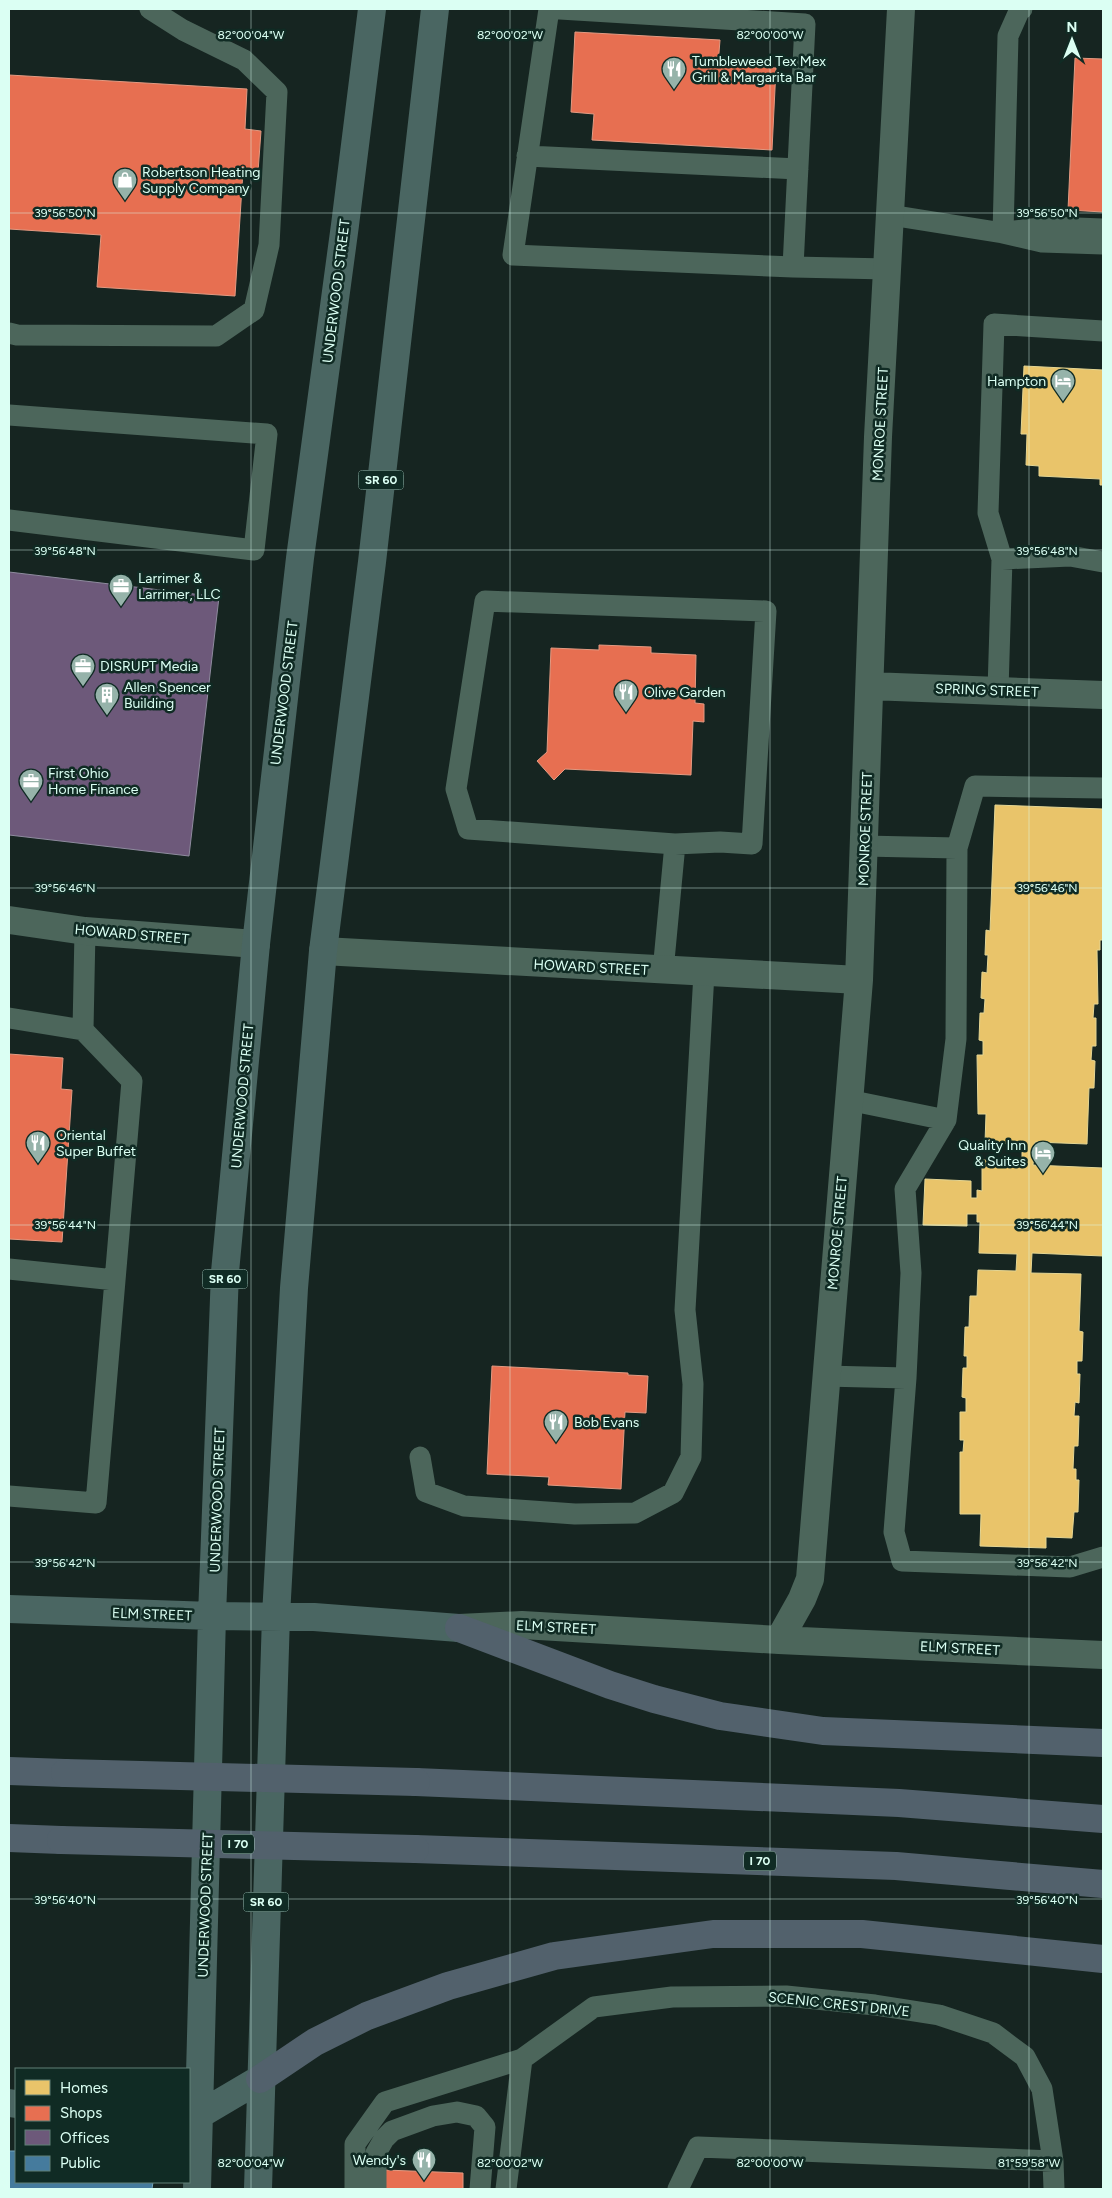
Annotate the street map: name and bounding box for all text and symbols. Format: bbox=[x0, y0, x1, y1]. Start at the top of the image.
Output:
north arrow bbox=[1047, 15, 1097, 65]
text: N bbox=[1067, 19, 1077, 36]
text: 82°00'04"W bbox=[218, 28, 285, 42]
text: 82°00'02"W bbox=[477, 28, 543, 42]
text: 82°00'00"W bbox=[736, 28, 804, 42]
place label: Tumbleweed Tex Mex Grill & Margarita Bar bbox=[692, 53, 826, 86]
restaurant icon: Tumbleweed Tex Mex Grill & Margarita Bar bbox=[661, 56, 687, 90]
place label: Robertson Heating Supply Company bbox=[142, 164, 261, 197]
shop icon: Robertson Heating Supply Company bbox=[112, 167, 138, 201]
text: 39°56'50"N bbox=[34, 206, 96, 220]
text: 39°56'50"N bbox=[1016, 206, 1078, 220]
street label: UNDERWOOD STREET bbox=[319, 218, 354, 364]
street label: MONROE STREET bbox=[869, 366, 892, 482]
hotel icon: Hampton bbox=[1050, 368, 1076, 402]
place label: Hampton bbox=[987, 373, 1046, 390]
road number: SR 60 bbox=[358, 470, 404, 490]
text: 39°56'48"N bbox=[34, 544, 96, 558]
text: 39°56'48"N bbox=[1016, 544, 1078, 558]
place label: Larrimer & Larrimer, LLC bbox=[138, 570, 221, 603]
office icon: Larrimer & Larrimer, LLC bbox=[108, 573, 134, 607]
street label: UNDERWOOD STREET bbox=[267, 620, 302, 766]
office icon: DISRUPT Media bbox=[70, 653, 96, 687]
place label: DISRUPT Media bbox=[100, 658, 198, 675]
place label: Allen Spencer Building bbox=[124, 679, 211, 712]
restaurant icon: Olive Garden bbox=[613, 679, 639, 713]
street label: SPRING STREET bbox=[935, 680, 1039, 701]
building icon: Allen Spencer Building bbox=[94, 682, 120, 716]
place label: Olive Garden bbox=[644, 684, 726, 701]
place label: First Ohio Home Finance bbox=[48, 765, 139, 798]
office icon: First Ohio Home Finance bbox=[18, 768, 44, 802]
street label: MONROE STREET bbox=[855, 771, 876, 886]
text: 39°56'46"N bbox=[34, 881, 96, 895]
text: 39°56'46"N bbox=[1016, 881, 1078, 895]
street label: HOWARD STREET bbox=[74, 921, 190, 948]
street label: HOWARD STREET bbox=[533, 956, 649, 979]
street label: UNDERWOOD STREET bbox=[228, 1023, 257, 1169]
place label: Oriental Super Buffet bbox=[56, 1127, 136, 1160]
restaurant icon: Oriental Super Buffet bbox=[25, 1130, 51, 1164]
place label: Quality Inn & Suites bbox=[958, 1137, 1026, 1170]
hotel icon: Quality Inn & Suites bbox=[1030, 1140, 1056, 1174]
street label: MONROE STREET bbox=[824, 1175, 851, 1291]
text: 39°56'44"N bbox=[34, 1218, 96, 1232]
text: 39°56'44"N bbox=[1016, 1218, 1078, 1232]
road number: SR 60 bbox=[202, 1270, 248, 1288]
restaurant icon: Bob Evans bbox=[543, 1409, 569, 1443]
place label: Bob Evans bbox=[574, 1414, 639, 1431]
street label: UNDERWOOD STREET bbox=[206, 1427, 229, 1573]
text: 39°56'42"N bbox=[34, 1556, 96, 1570]
text: 39°56'42"N bbox=[1016, 1556, 1078, 1570]
street label: ELM STREET bbox=[112, 1605, 193, 1624]
street label: ELM STREET bbox=[515, 1617, 597, 1638]
street label: ELM STREET bbox=[919, 1638, 1001, 1659]
street label: UNDERWOOD STREET bbox=[194, 1832, 217, 1978]
road number: I 70 bbox=[222, 1835, 254, 1854]
road number: I 70 bbox=[744, 1852, 776, 1870]
road number: SR 60 bbox=[244, 1892, 288, 1911]
text: 39°56'40"N bbox=[34, 1893, 96, 1907]
text: 39°56'40"N bbox=[1016, 1893, 1078, 1907]
street label: SCENIC CREST DRIVE bbox=[767, 1989, 911, 2020]
legend bbox=[15, 2068, 190, 2183]
text: Homes bbox=[60, 2079, 108, 2097]
text: Shops bbox=[60, 2104, 102, 2122]
text: Offices bbox=[60, 2129, 110, 2147]
restaurant icon: Wendy's bbox=[411, 2147, 437, 2181]
place label: Wendy's bbox=[353, 2152, 406, 2169]
text: Public bbox=[60, 2154, 101, 2172]
text: 82°00'04"W bbox=[218, 2156, 285, 2170]
text: 82°00'02"W bbox=[477, 2156, 543, 2170]
text: 82°00'00"W bbox=[736, 2156, 804, 2170]
text: 81°59'58"W bbox=[998, 2156, 1061, 2170]

